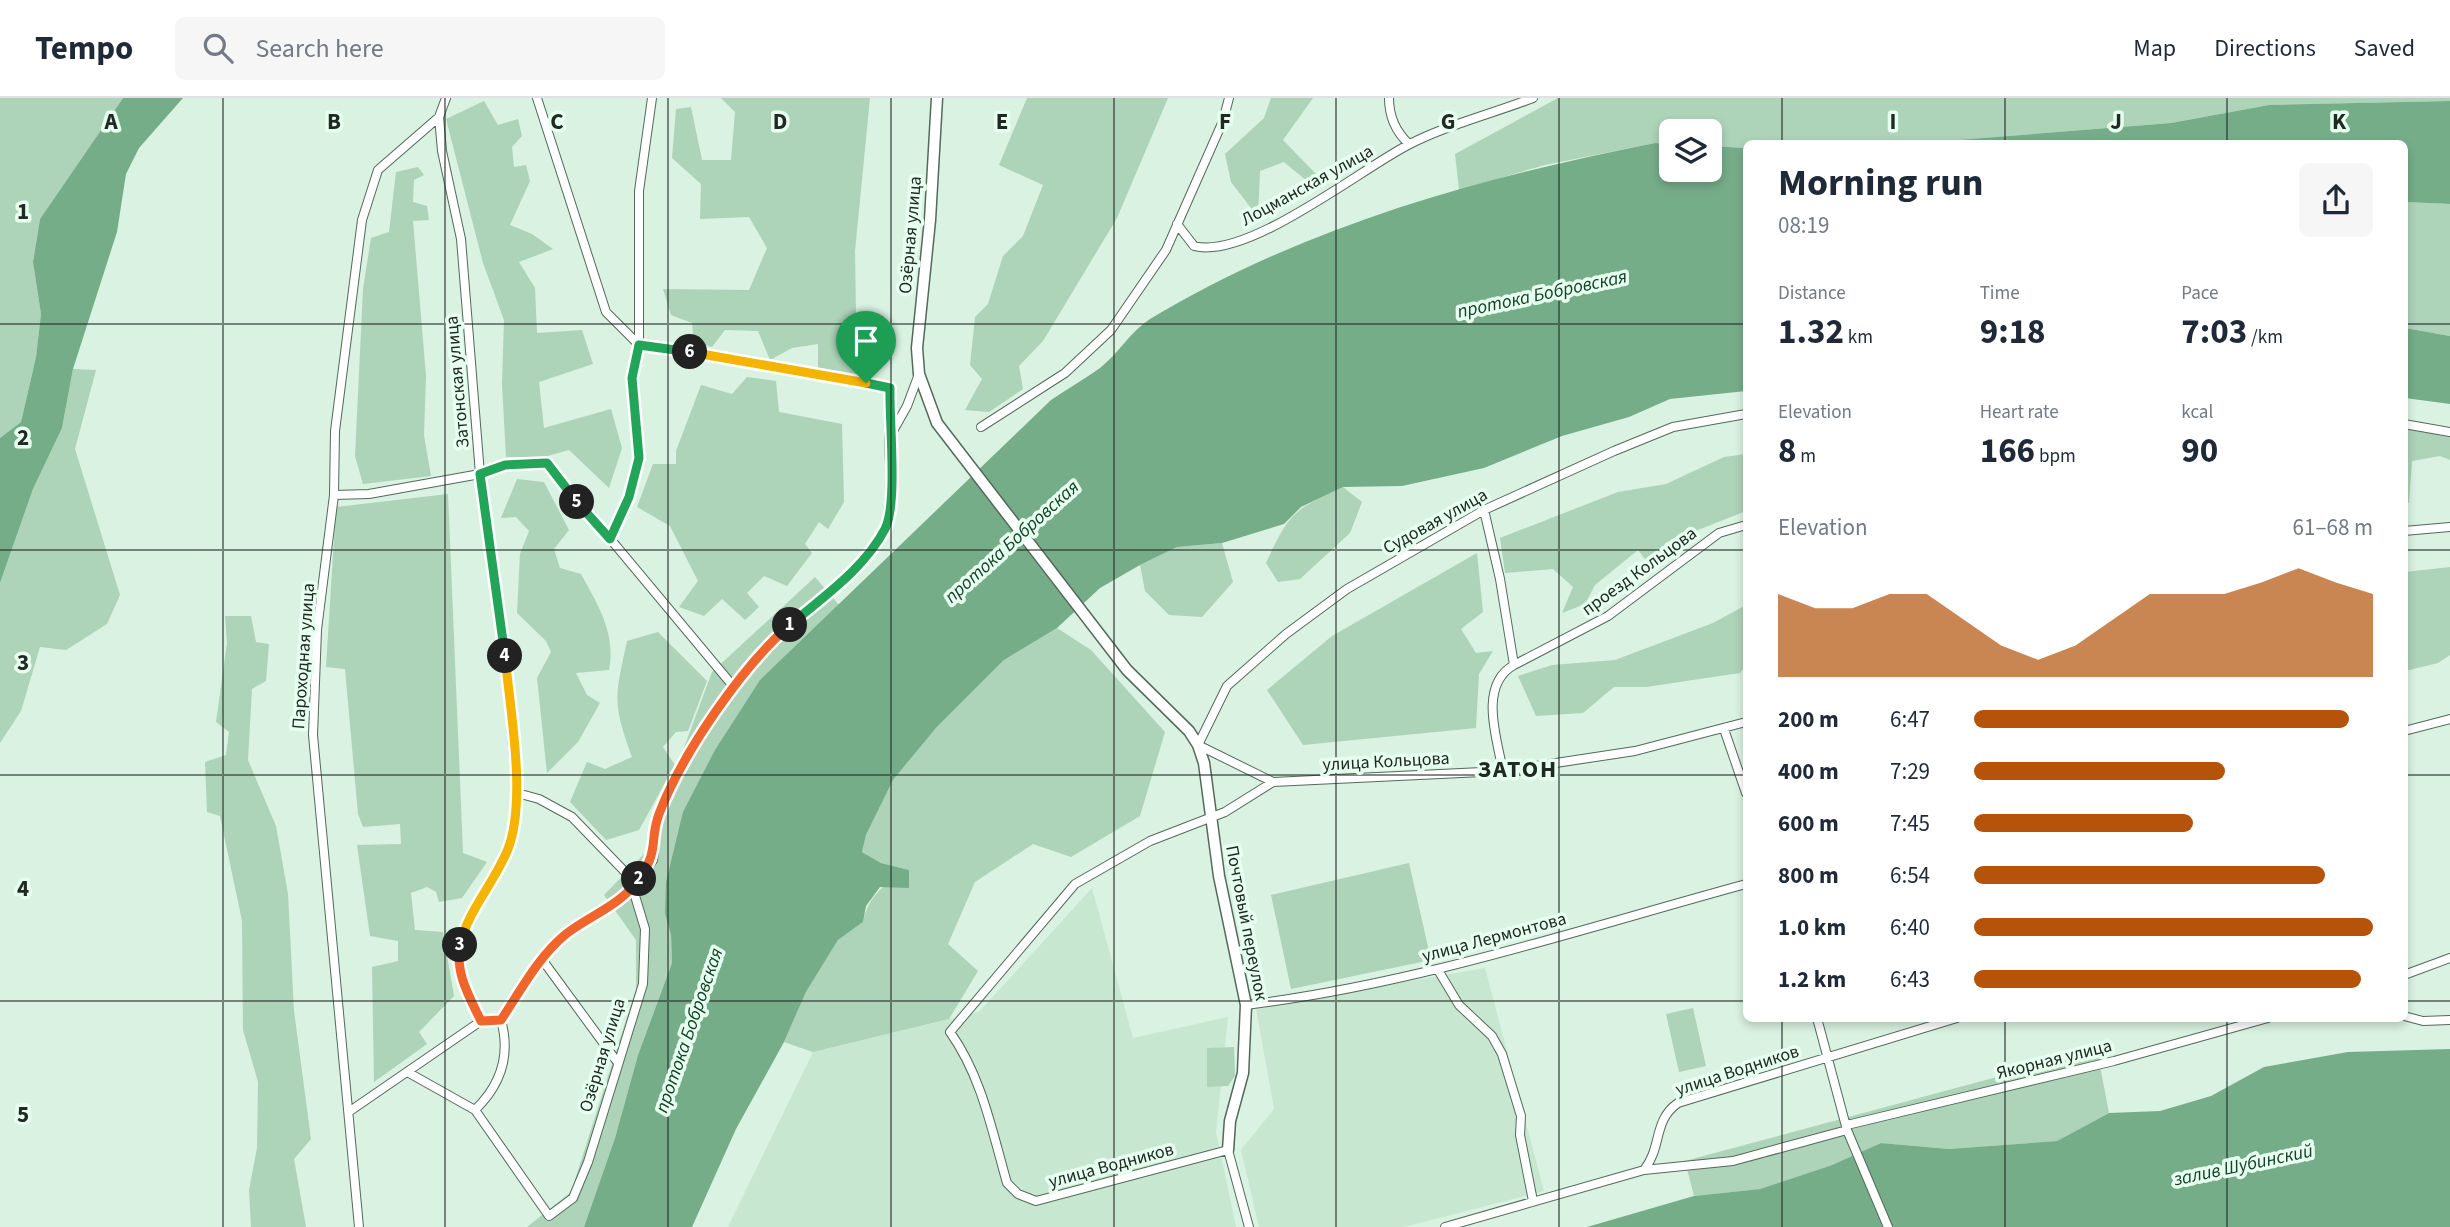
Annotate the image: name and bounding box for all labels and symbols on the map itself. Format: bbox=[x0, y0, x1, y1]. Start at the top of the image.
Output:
text: A bbox=[103, 105, 118, 138]
text: B bbox=[327, 105, 341, 138]
text: C bbox=[550, 105, 564, 138]
text: D bbox=[773, 105, 787, 138]
text: E bbox=[996, 105, 1008, 138]
text: F bbox=[1219, 105, 1231, 138]
text: G bbox=[1441, 105, 1455, 138]
text: I bbox=[1890, 105, 1896, 138]
text: J bbox=[2110, 105, 2122, 138]
text: K bbox=[2332, 105, 2347, 138]
street label: Лоцманская улица bbox=[1237, 139, 1378, 232]
street label: Озёрная улица bbox=[893, 175, 928, 295]
text: 1 bbox=[17, 195, 29, 228]
water label: протока Бобровская bbox=[1455, 263, 1630, 326]
pin bbox=[836, 311, 896, 383]
street label: Затонская улица bbox=[439, 315, 476, 449]
pin: 6 bbox=[672, 334, 708, 370]
text: 2 bbox=[17, 421, 29, 454]
water label: протока Бобровская bbox=[939, 474, 1085, 610]
street label: Судовая улица bbox=[1378, 482, 1492, 560]
pin: 5 bbox=[560, 484, 594, 520]
street label: проезд Кольцова bbox=[1577, 521, 1702, 622]
street label: Пароходная улица bbox=[286, 582, 321, 730]
pin: 1 bbox=[772, 608, 808, 642]
pin: 4 bbox=[488, 638, 522, 674]
text: 3 bbox=[17, 646, 29, 679]
street label: улица Кольцова bbox=[1322, 746, 1450, 777]
district label: ЗАТОН bbox=[1478, 752, 1558, 787]
street label: Почтовый переулок bbox=[1219, 843, 1274, 1003]
pin: 2 bbox=[622, 862, 656, 896]
text: 4 bbox=[17, 872, 29, 905]
street label: улица Лермонтова bbox=[1419, 906, 1569, 969]
pin: 3 bbox=[442, 928, 477, 962]
water label: протока Бобровская bbox=[648, 944, 730, 1117]
street label: Озёрная улица bbox=[573, 995, 632, 1115]
street label: Якорная улица bbox=[1994, 1033, 2114, 1086]
street label: улица Водников bbox=[1672, 1039, 1802, 1102]
text: 5 bbox=[17, 1098, 29, 1131]
street label: улица Водников bbox=[1046, 1137, 1176, 1194]
water label: залив Шубинский bbox=[2170, 1138, 2315, 1194]

